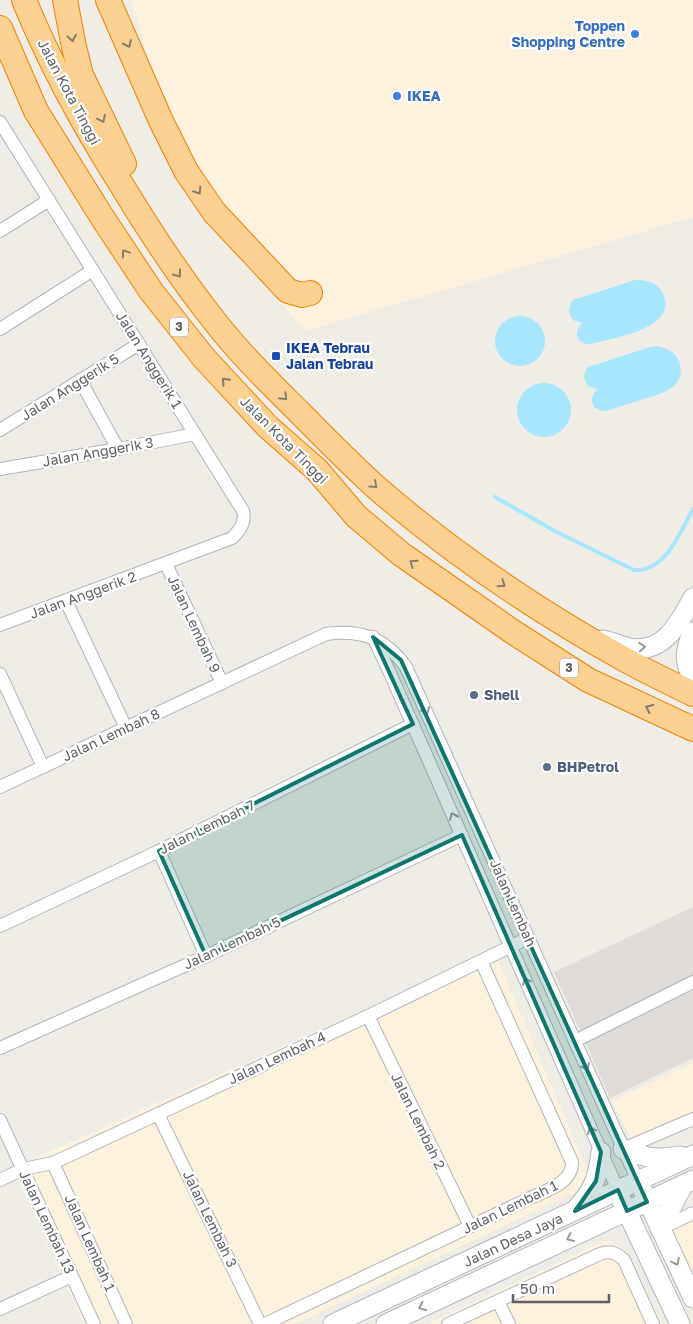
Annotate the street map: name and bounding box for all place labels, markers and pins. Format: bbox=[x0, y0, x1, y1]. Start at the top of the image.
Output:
place label: Toppen Shopping Centre bbox=[511, 17, 625, 50]
marker: Toppen Shopping Centre bbox=[629, 28, 641, 40]
place label: IKEA bbox=[407, 87, 441, 104]
marker: IKEA bbox=[391, 90, 403, 102]
place label: IKEA Tebrau Jalan Tebrau bbox=[286, 339, 373, 372]
marker: IKEA Tebrau Jalan Tebrau bbox=[270, 350, 282, 362]
place label: Shell bbox=[484, 686, 520, 703]
marker: Shell bbox=[468, 689, 480, 701]
place label: BHPetrol bbox=[557, 758, 619, 775]
marker: BHPetrol bbox=[541, 761, 553, 773]

